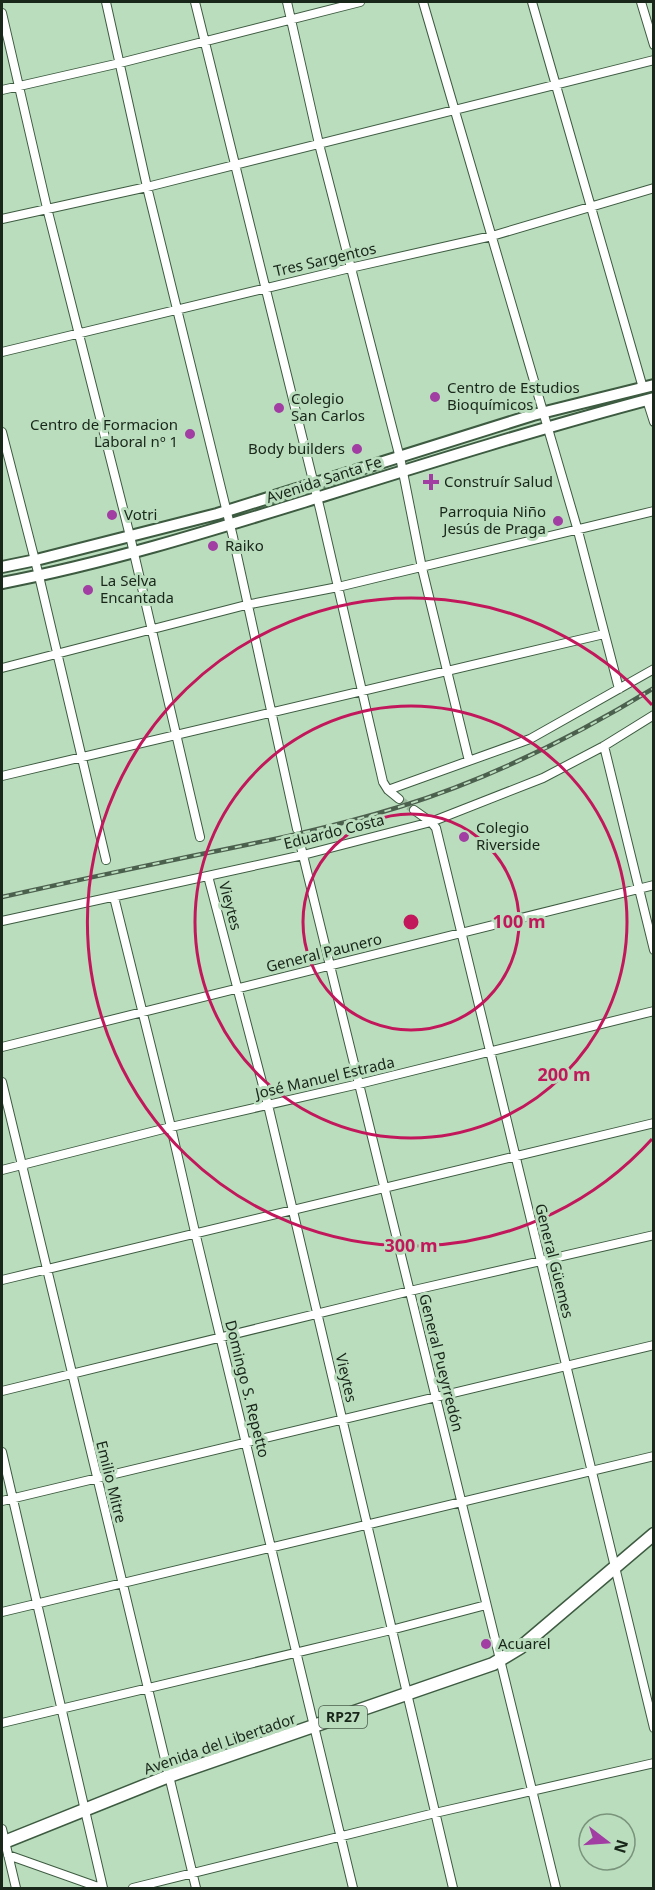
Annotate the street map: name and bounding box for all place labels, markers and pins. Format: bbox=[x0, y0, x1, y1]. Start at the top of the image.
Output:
place label: Centro de Estudios Bioquímicos bbox=[447, 377, 580, 414]
place label: Colegio San Carlos bbox=[291, 388, 365, 425]
marker: Centro de Estudios Bioquímicos bbox=[428, 390, 442, 404]
marker: Colegio San Carlos bbox=[272, 401, 286, 415]
place label: Centro de Formacion Laboral nº 1 bbox=[30, 414, 178, 451]
marker: Centro de Formacion Laboral nº 1 bbox=[183, 427, 197, 441]
place label: Body builders bbox=[248, 438, 345, 458]
marker: Body builders bbox=[350, 442, 364, 456]
place label: Construír Salud bbox=[444, 471, 553, 491]
marker: Construír Salud bbox=[422, 473, 440, 491]
place label: Parroquia Niño Jesús de Praga bbox=[439, 501, 546, 538]
place label: Votri bbox=[124, 504, 157, 524]
marker: Votri bbox=[105, 508, 119, 522]
marker: Parroquia Niño Jesús de Praga bbox=[551, 514, 565, 528]
place label: Raiko bbox=[225, 535, 264, 555]
marker: Raiko bbox=[206, 539, 220, 553]
place label: La Selva Encantada bbox=[100, 570, 174, 607]
marker: La Selva Encantada bbox=[81, 583, 95, 597]
place label: Colegio Riverside bbox=[476, 817, 540, 854]
marker: Colegio Riverside bbox=[457, 830, 471, 844]
centre of rings bbox=[401, 912, 421, 932]
place label: Acuarel bbox=[498, 1633, 551, 1653]
marker: Acuarel bbox=[479, 1637, 493, 1651]

